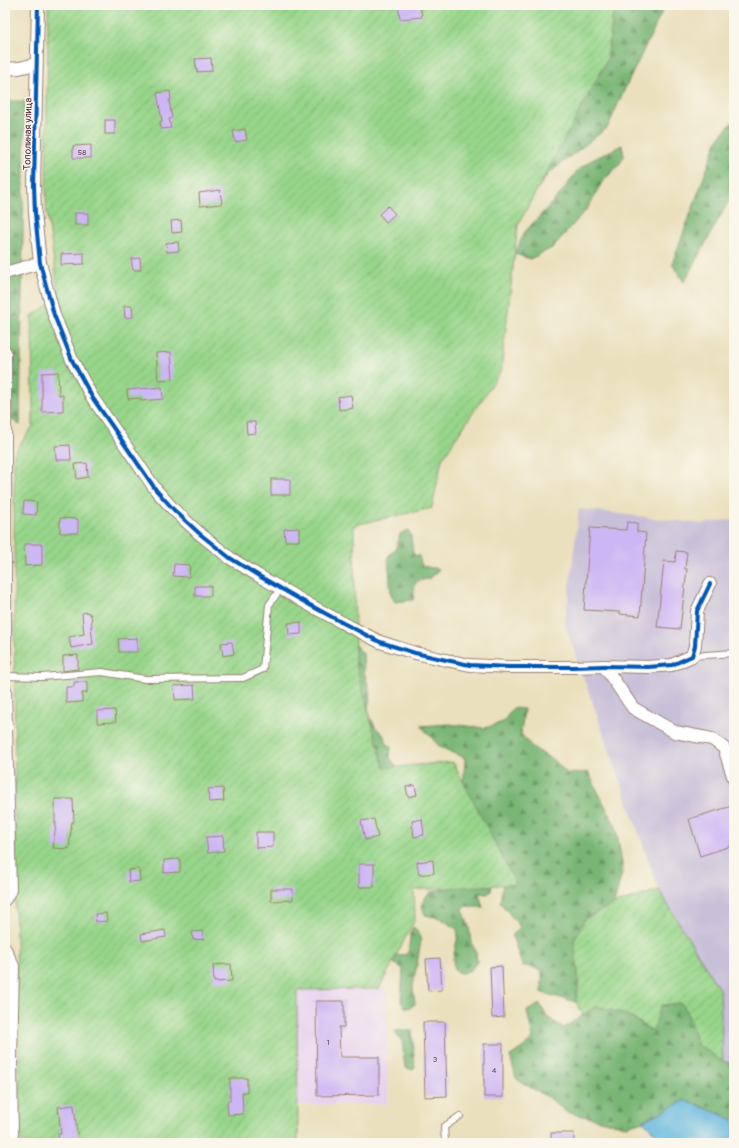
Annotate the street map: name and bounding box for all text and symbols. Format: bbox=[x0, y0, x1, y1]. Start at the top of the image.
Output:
street label: Тополиная улица bbox=[21, 97, 35, 170]
house number: 58 bbox=[78, 148, 86, 157]
house number: 1 bbox=[326, 1038, 330, 1047]
house number: 3 bbox=[433, 1055, 438, 1064]
house number: 4 bbox=[492, 1066, 497, 1075]

